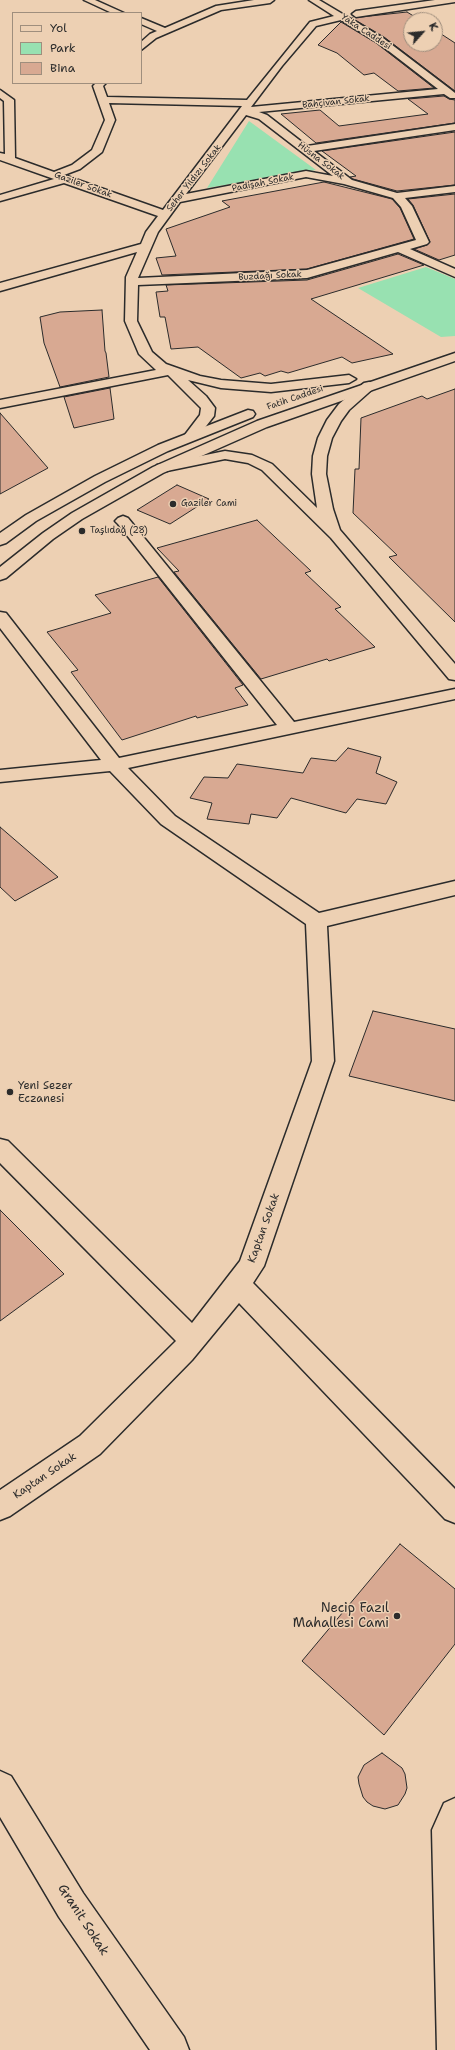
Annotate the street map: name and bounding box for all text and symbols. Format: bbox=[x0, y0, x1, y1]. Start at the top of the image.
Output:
legend bbox=[12, 12, 142, 84]
street label: Yaka Caddesi bbox=[339, 12, 393, 52]
north arrow bbox=[403, 12, 443, 52]
text: Yol bbox=[50, 20, 67, 36]
text: K bbox=[425, 20, 442, 34]
text: Park bbox=[50, 40, 76, 56]
text: Bina bbox=[50, 60, 75, 76]
street label: Bahçivan Sokak bbox=[302, 93, 370, 111]
street label: Hüsna Sokak bbox=[295, 140, 347, 182]
street label: Seher Yıldızı Sokak bbox=[165, 142, 223, 214]
street label: Gaziler Sokak bbox=[53, 170, 113, 200]
street label: Padişah Sokak bbox=[231, 172, 295, 194]
street label: Buzdağı Sokak bbox=[238, 269, 302, 283]
street label: Fatih Caddesi bbox=[265, 383, 325, 413]
marker: Gaziler Cami bbox=[168, 499, 178, 509]
place label: Gaziler Cami bbox=[181, 499, 237, 509]
marker: Taşlıdağ (28) bbox=[77, 526, 87, 536]
place label: Taşlıdağ (28) bbox=[90, 526, 148, 536]
place label: Yeni Sezer Eczanesi bbox=[18, 1079, 73, 1105]
marker: Yeni Sezer Eczanesi bbox=[5, 1087, 15, 1097]
street label: Kaptan Sokak bbox=[245, 1191, 283, 1265]
street label: Kaptan Sokak bbox=[11, 1450, 79, 1502]
place label: Necip Fazıl Mahallesi Cami bbox=[293, 1601, 389, 1632]
marker: Necip Fazıl Mahallesi Cami bbox=[392, 1611, 402, 1621]
street label: Granit Sokak bbox=[54, 1881, 112, 1959]

